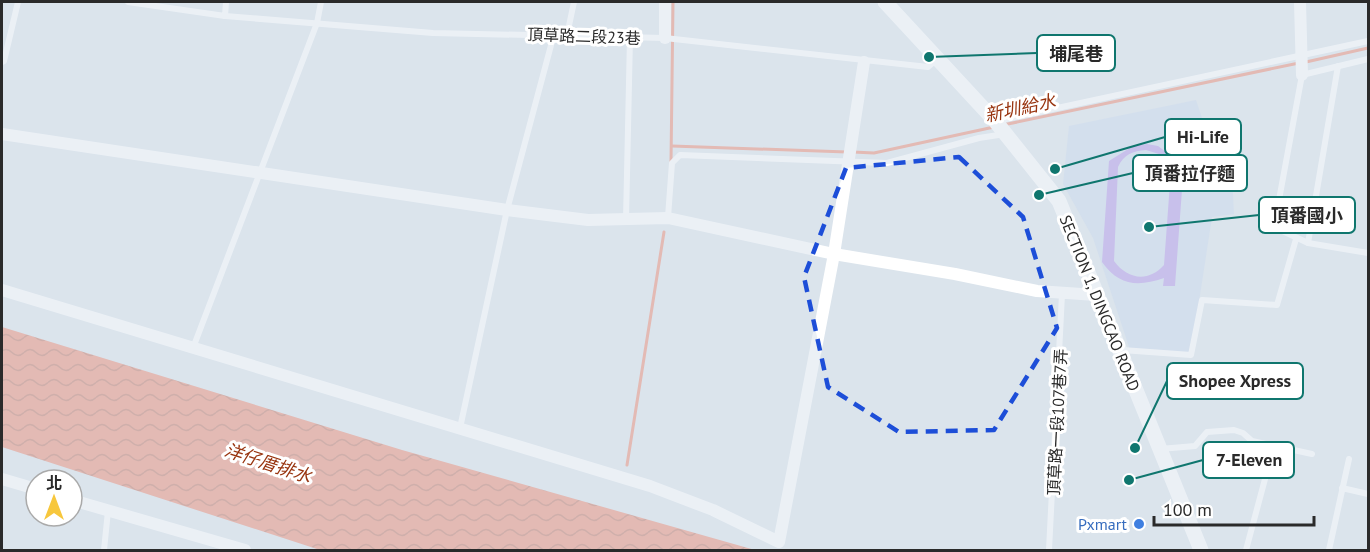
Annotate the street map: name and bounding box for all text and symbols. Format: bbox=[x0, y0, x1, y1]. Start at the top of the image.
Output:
street label: 頂草路二段23巷 bbox=[527, 24, 641, 48]
callout: 埔尾巷 bbox=[1037, 35, 1115, 71]
text: 埔尾巷 bbox=[1049, 42, 1103, 65]
water label: 新圳給水 bbox=[982, 89, 1059, 127]
callout: Hi-Life bbox=[1165, 119, 1241, 155]
text: Hi-Life bbox=[1177, 125, 1229, 148]
callout: 頂番拉仔麵 bbox=[1133, 155, 1247, 191]
text: 頂番拉仔麵 bbox=[1145, 162, 1235, 185]
callout: 頂番國小 bbox=[1259, 197, 1355, 233]
text: 頂番國小 bbox=[1271, 204, 1343, 227]
street label: SECTION 1, DINGCAO ROAD bbox=[1055, 212, 1145, 394]
street label: 頂草路一段107巷7弄 bbox=[1043, 348, 1071, 496]
callout: Shopee Xpress bbox=[1167, 363, 1303, 399]
text: Shopee Xpress bbox=[1179, 369, 1292, 392]
water label: 洋仔厝排水 bbox=[222, 438, 315, 488]
callout: 7-Eleven bbox=[1203, 442, 1294, 478]
text: 7-Eleven bbox=[1216, 448, 1282, 471]
north arrow bbox=[24, 468, 84, 528]
text: 北 bbox=[46, 473, 62, 493]
scale bar bbox=[1154, 489, 1314, 527]
text: 100 m bbox=[1163, 498, 1212, 521]
place label: Pxmart bbox=[1078, 514, 1128, 534]
marker: Pxmart bbox=[1132, 517, 1146, 531]

